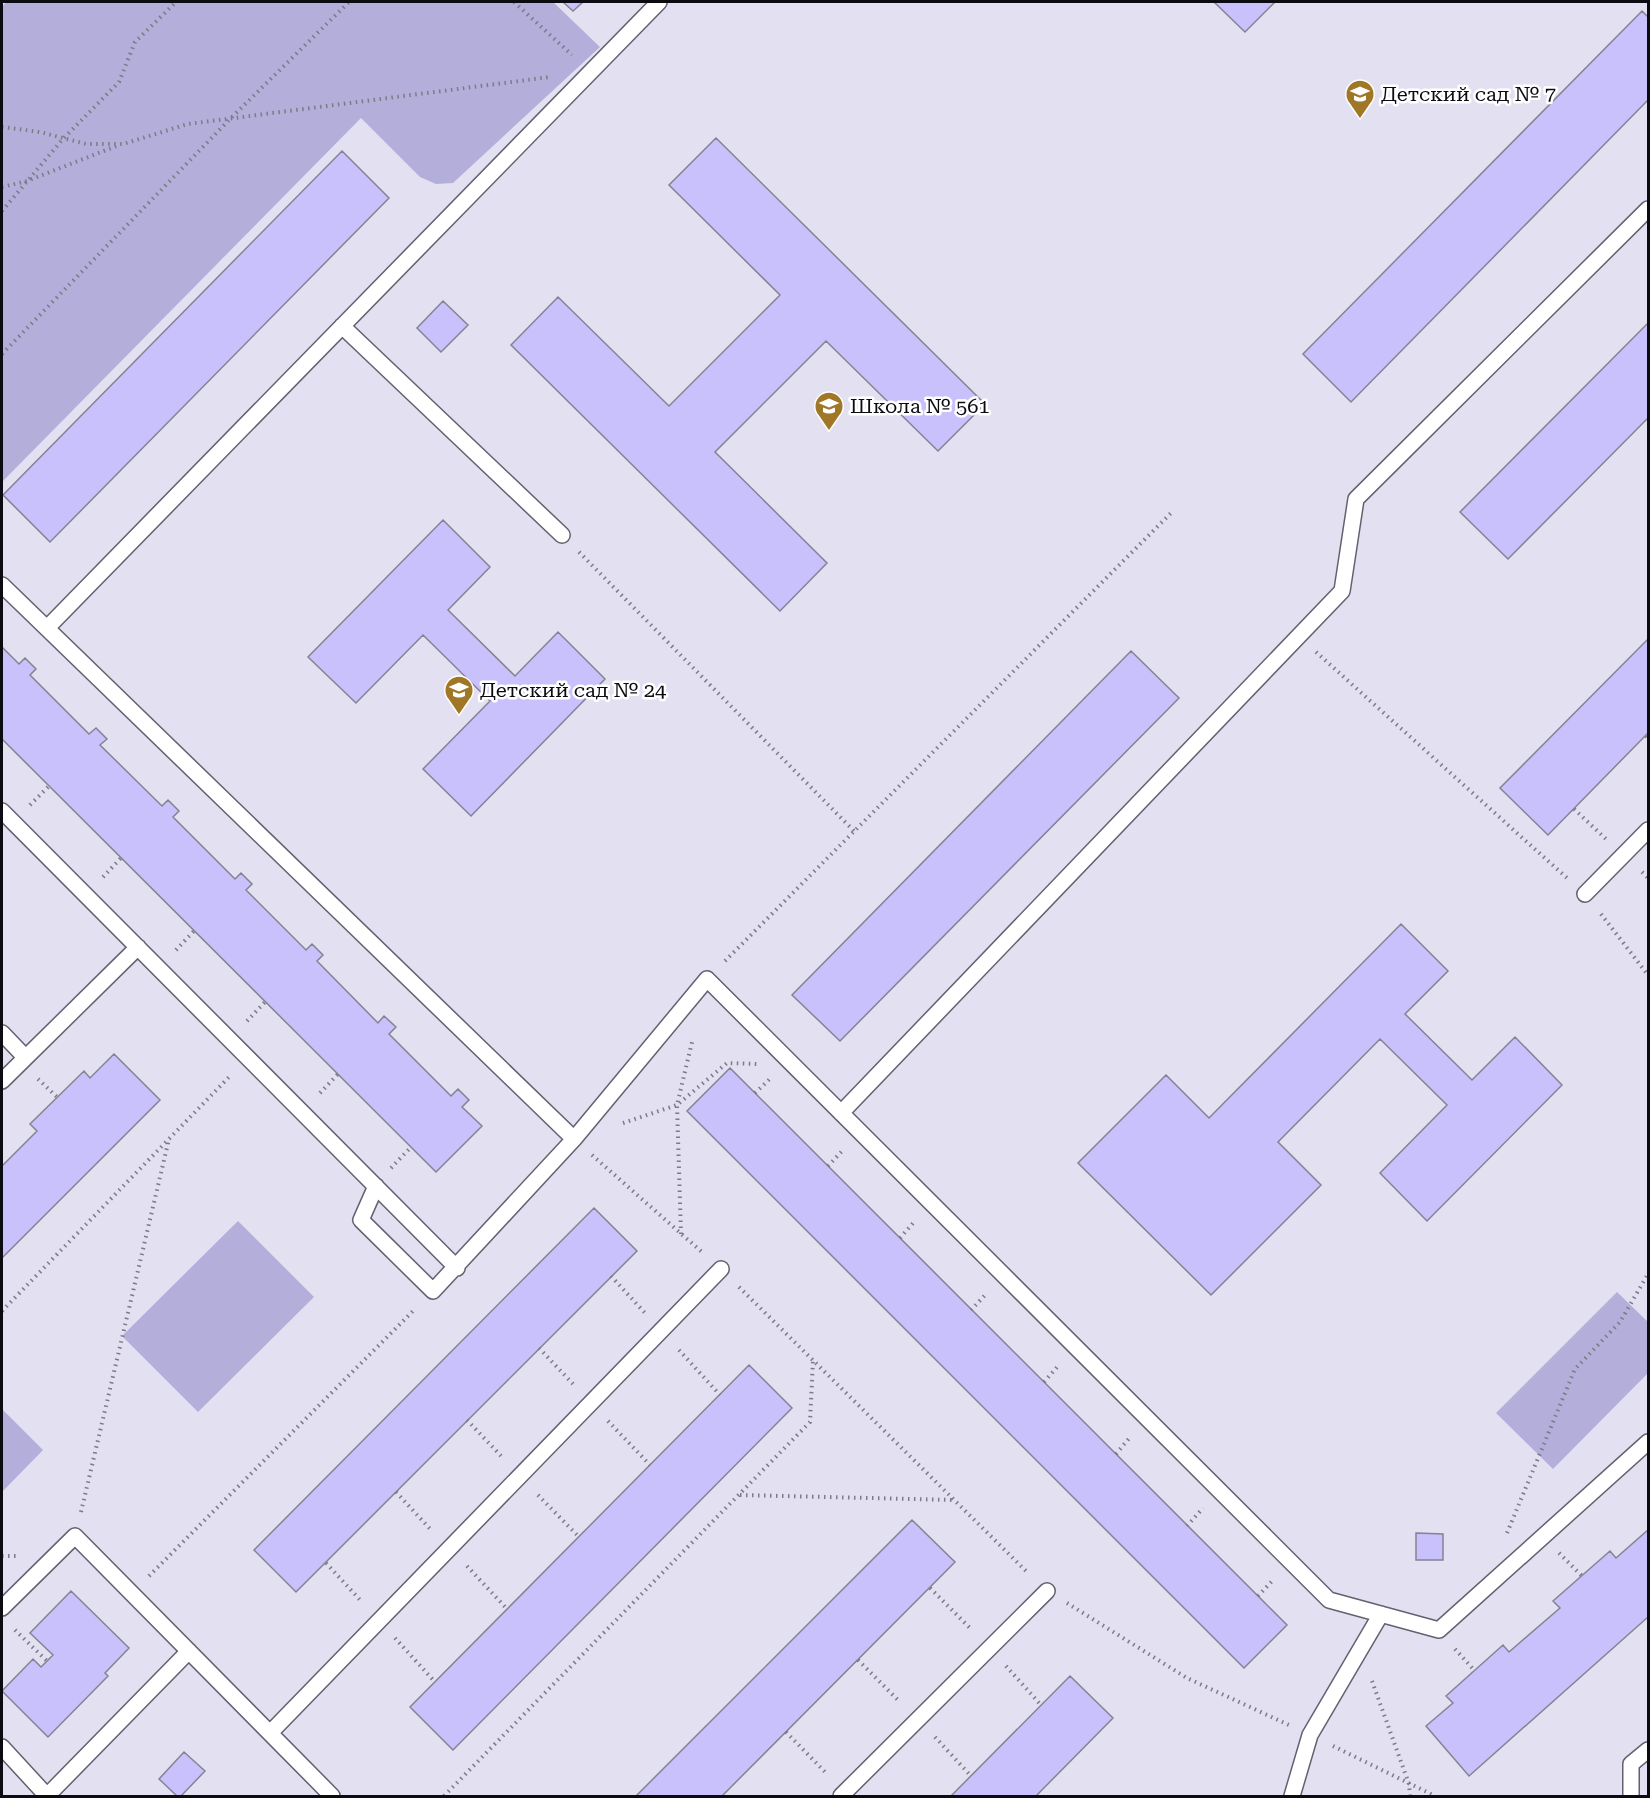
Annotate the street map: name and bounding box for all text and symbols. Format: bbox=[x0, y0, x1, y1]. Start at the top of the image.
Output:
school or university icon: Детский сад № 7 bbox=[1344, 78, 1376, 120]
place label: Детский сад № 7 bbox=[1381, 82, 1556, 106]
school or university icon: Школа № 561 bbox=[813, 390, 845, 432]
place label: Школа № 561 bbox=[850, 394, 990, 418]
school or university icon: Детский сад № 24 bbox=[443, 674, 475, 716]
place label: Детский сад № 24 bbox=[480, 678, 667, 702]

